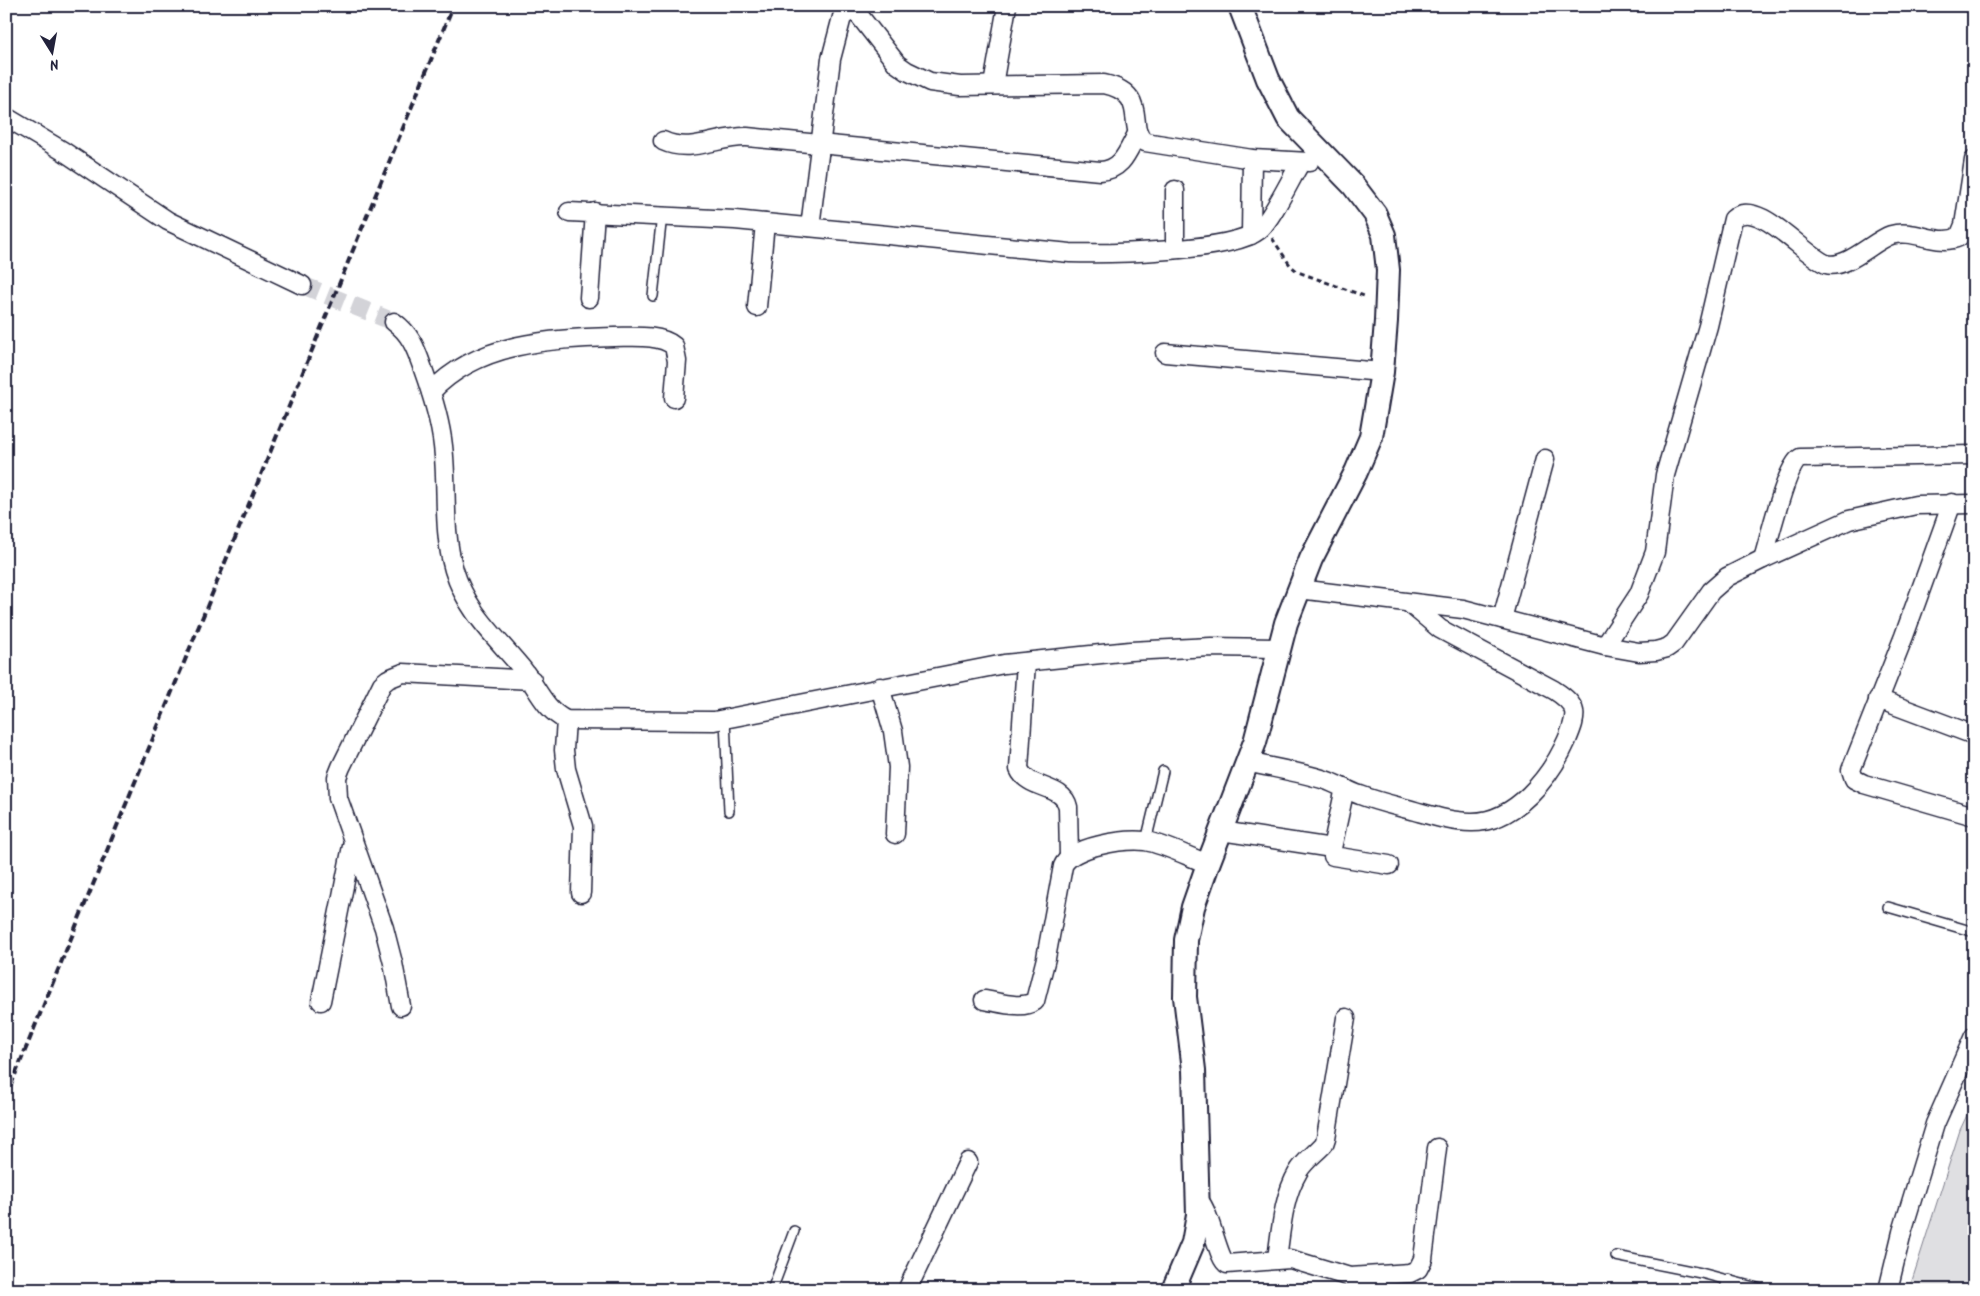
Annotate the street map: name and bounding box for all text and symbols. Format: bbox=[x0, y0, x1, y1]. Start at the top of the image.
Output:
north arrow bbox=[28, 28, 78, 78]
text: N bbox=[48, 52, 61, 75]

